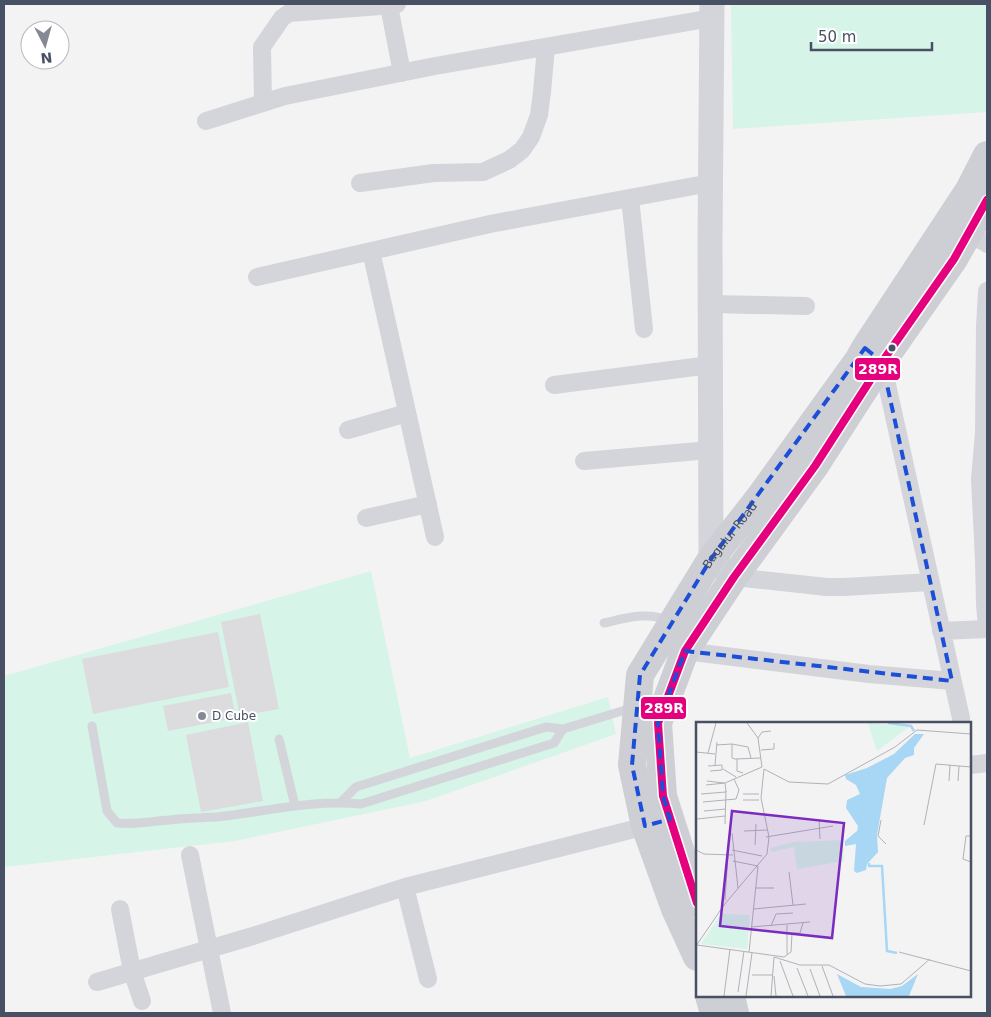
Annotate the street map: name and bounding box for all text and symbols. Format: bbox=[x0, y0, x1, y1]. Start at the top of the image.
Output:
north arrow bbox=[20, 20, 70, 70]
scale bar bbox=[811, 20, 932, 52]
text: 50 m bbox=[818, 28, 856, 46]
text: N bbox=[40, 49, 53, 66]
unlabelled marker bbox=[887, 343, 897, 353]
line badge: 289R bbox=[854, 357, 901, 381]
text: 289R bbox=[858, 361, 898, 377]
street label: Bagalur Road bbox=[700, 499, 760, 571]
line badge: 289R bbox=[640, 696, 687, 720]
text: 289R bbox=[644, 700, 684, 716]
place label: D Cube bbox=[212, 709, 256, 723]
marker: D Cube bbox=[196, 710, 208, 722]
inset map bbox=[696, 722, 971, 997]

